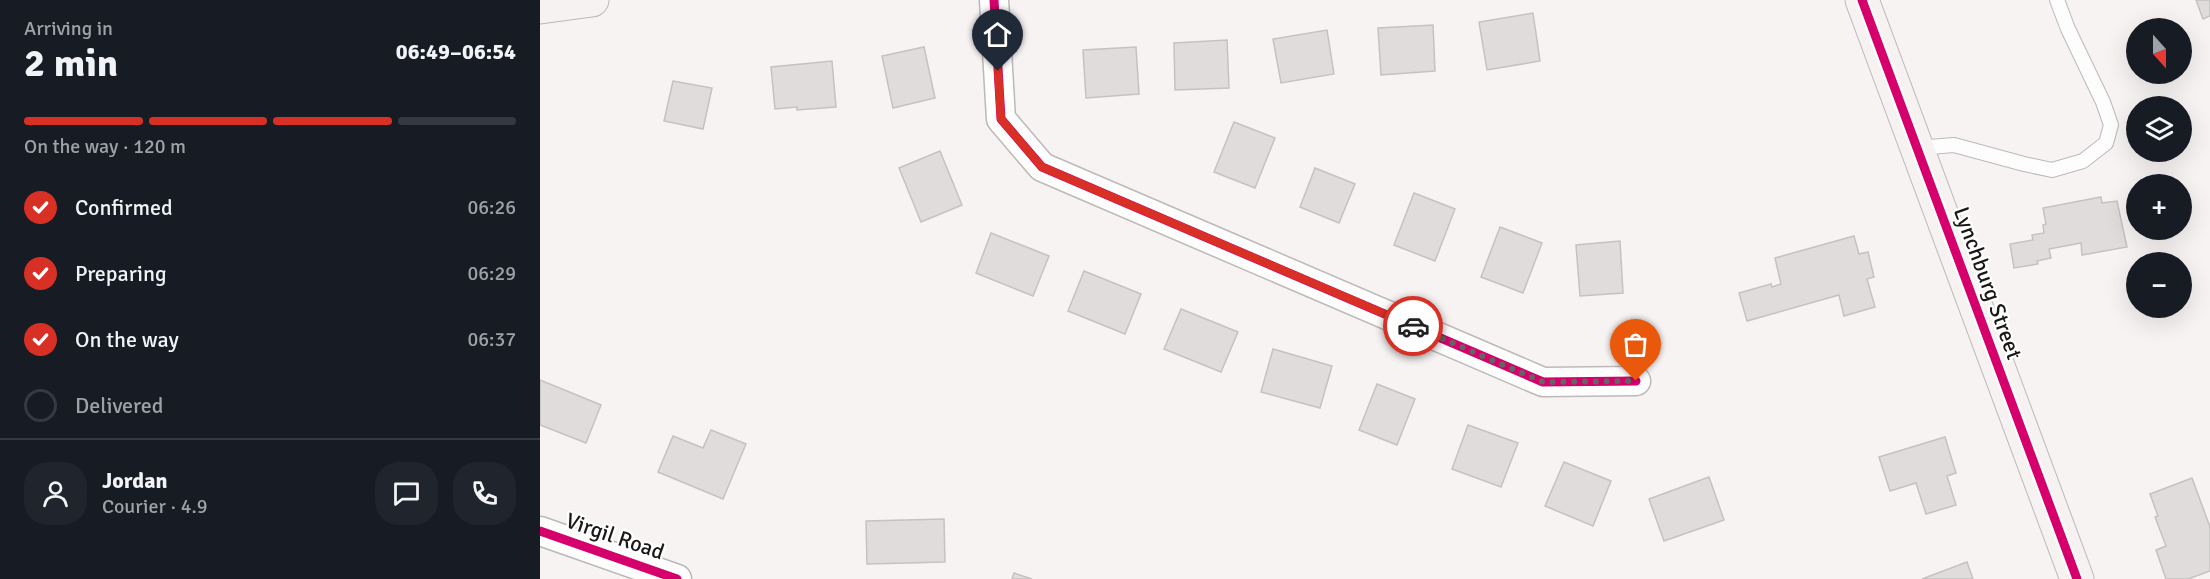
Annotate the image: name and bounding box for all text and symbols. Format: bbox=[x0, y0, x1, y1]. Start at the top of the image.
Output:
pin bbox=[972, 9, 1023, 71]
text: Arriving in bbox=[24, 16, 113, 41]
icon: home bbox=[981, 18, 1014, 51]
north arrow bbox=[2126, 18, 2192, 84]
map controls bbox=[2126, 18, 2192, 318]
text: 06:49–06:54 bbox=[396, 38, 516, 65]
text: 2 min bbox=[24, 39, 118, 87]
button: layers bbox=[2126, 96, 2192, 162]
text: On the way · 120 m bbox=[24, 134, 186, 159]
button: + bbox=[2126, 174, 2192, 240]
icon: check bbox=[24, 191, 57, 224]
text: Confirmed bbox=[75, 194, 173, 221]
text: 06:26 bbox=[467, 195, 516, 220]
street label: Lynchburg Street bbox=[1948, 203, 2028, 363]
button: − bbox=[2126, 252, 2192, 318]
icon: check bbox=[24, 257, 57, 290]
text: Preparing bbox=[75, 260, 167, 287]
text: 06:29 bbox=[467, 261, 516, 286]
courier bbox=[1383, 296, 1443, 356]
icon: car bbox=[1397, 310, 1430, 343]
pin bbox=[1610, 319, 1661, 381]
icon: check bbox=[24, 323, 57, 356]
text: On the way bbox=[75, 326, 179, 353]
text: 06:37 bbox=[467, 327, 516, 352]
icon: bag bbox=[1619, 328, 1652, 361]
text: Delivered bbox=[75, 392, 163, 419]
button: person bbox=[24, 462, 87, 525]
button: chat bbox=[375, 462, 438, 525]
button: phone bbox=[453, 462, 516, 525]
text: Jordan bbox=[102, 467, 168, 494]
text: Courier · 4.9 bbox=[102, 494, 208, 519]
street label: Virgil Road bbox=[562, 507, 668, 565]

